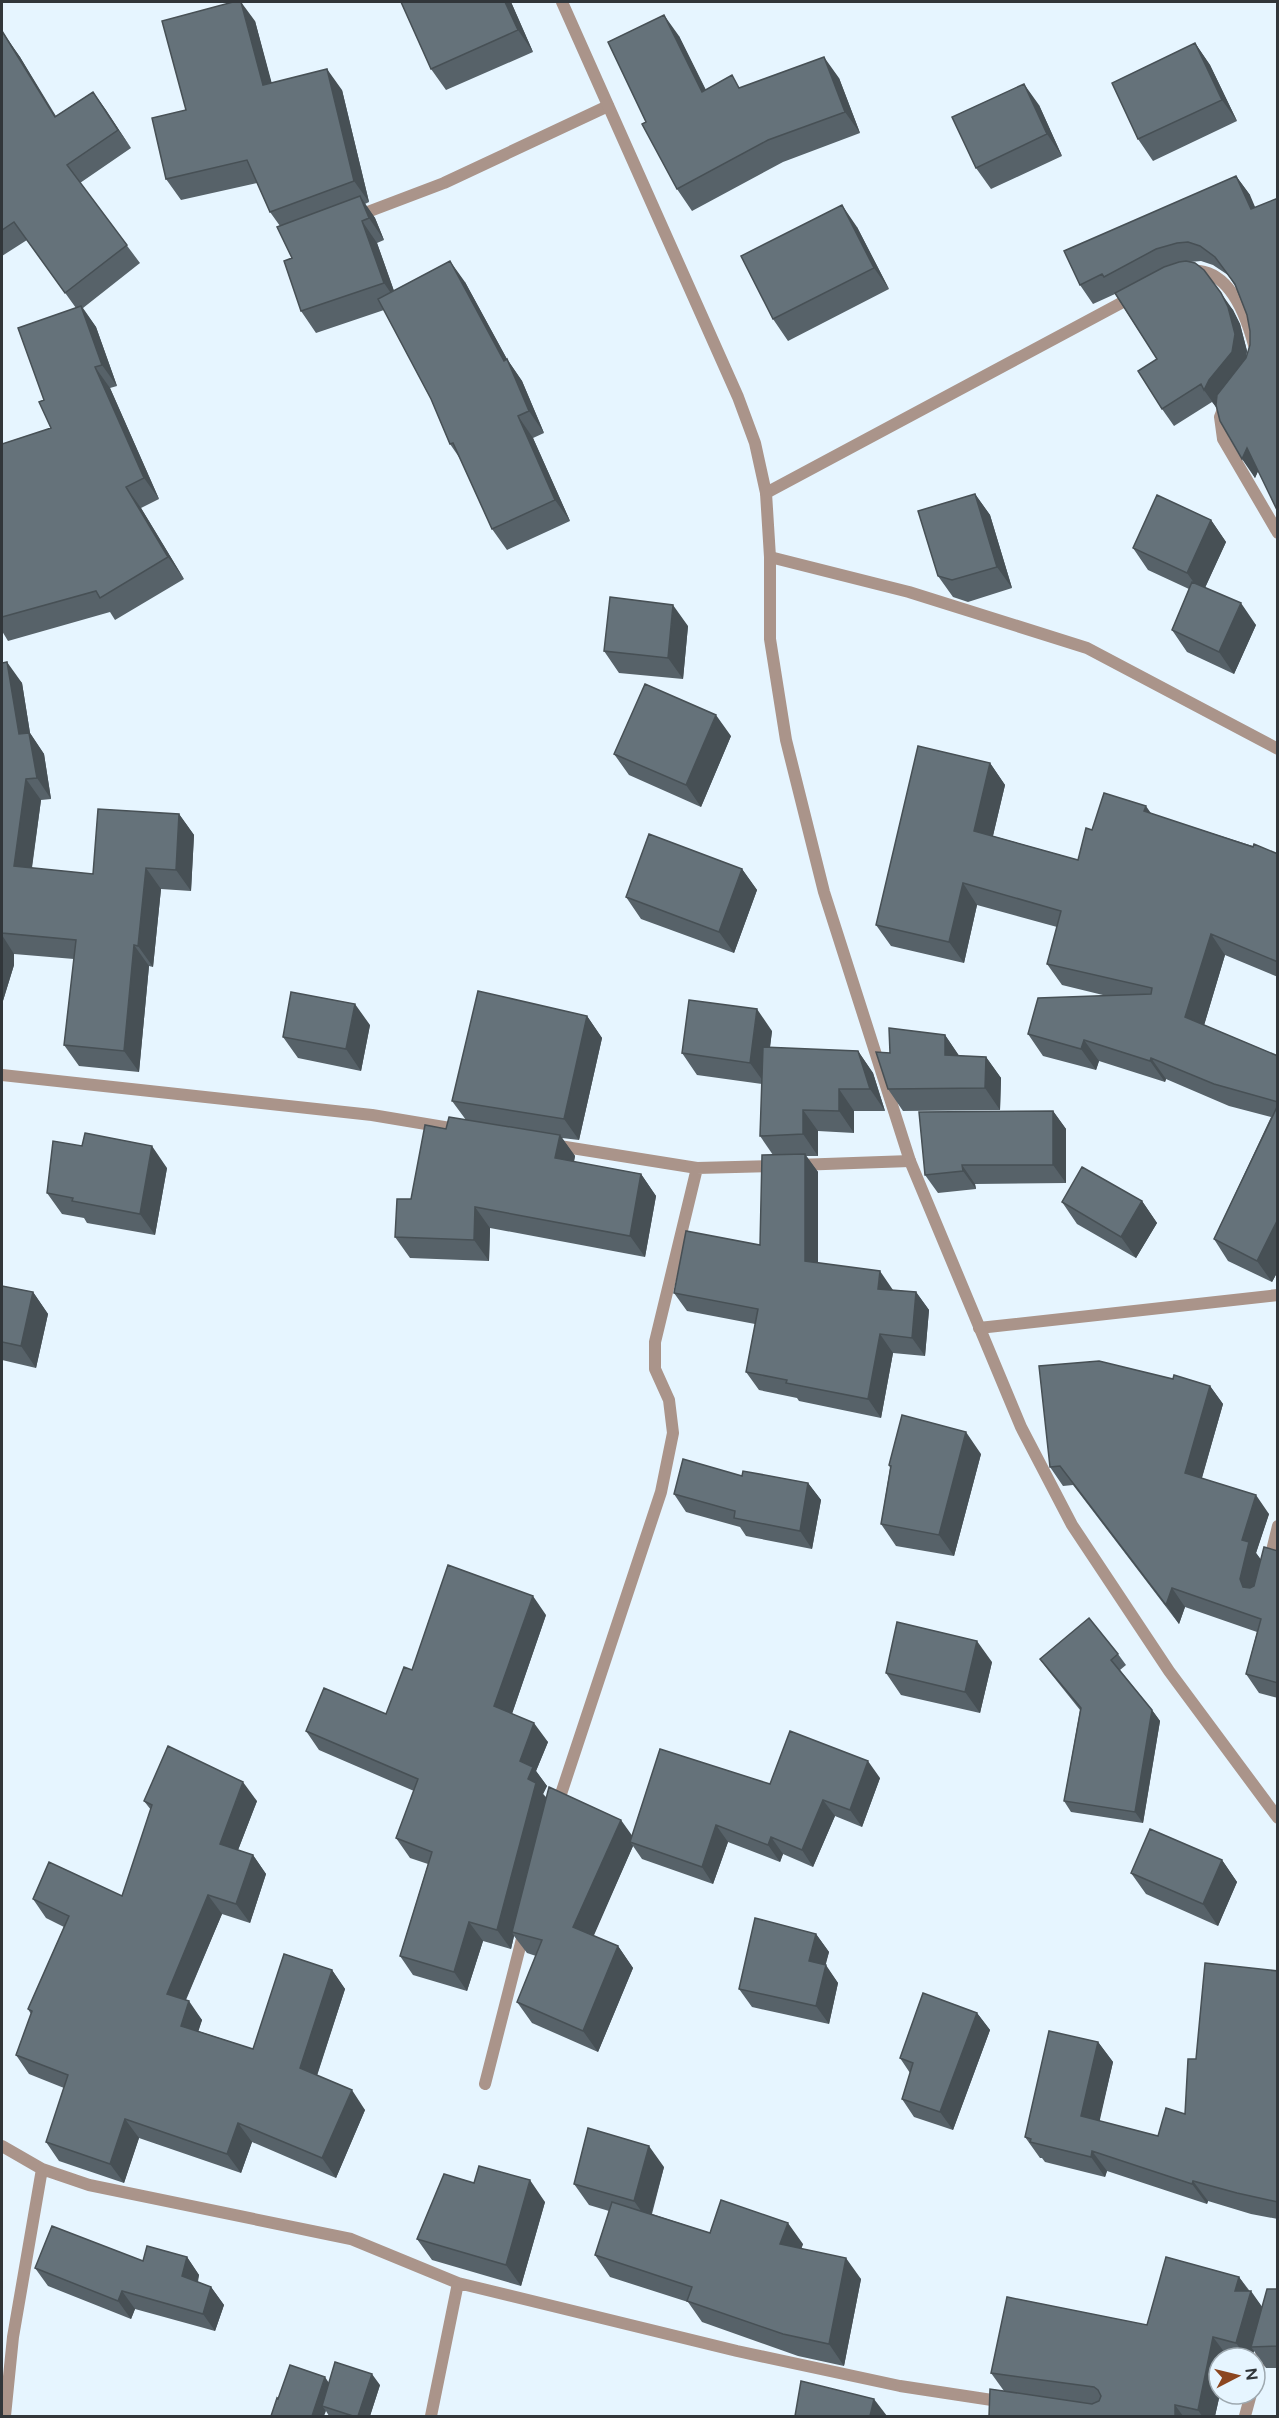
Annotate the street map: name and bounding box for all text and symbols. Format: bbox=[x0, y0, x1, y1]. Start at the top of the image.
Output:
north arrow bbox=[1207, 2346, 1267, 2406]
text: N bbox=[1241, 2367, 1262, 2382]

